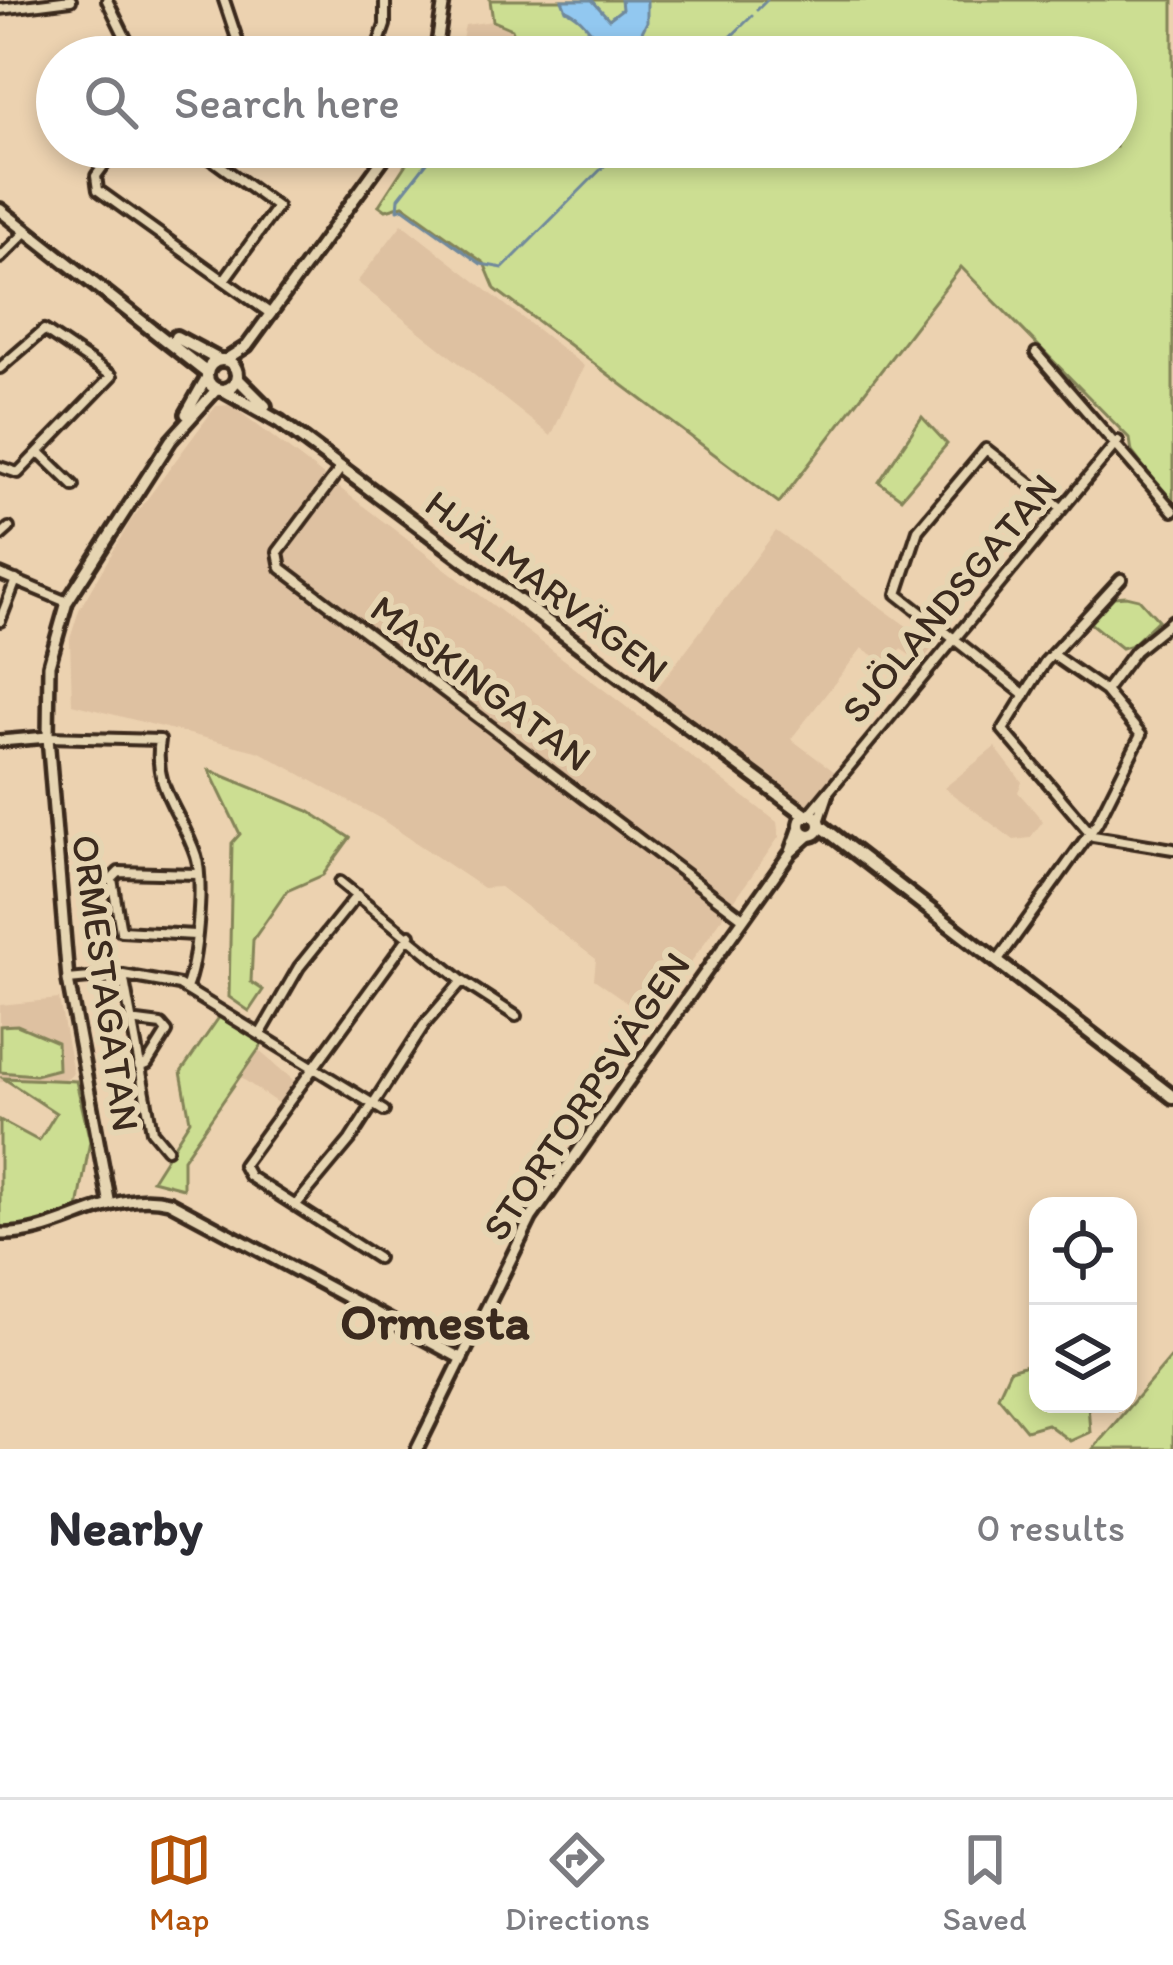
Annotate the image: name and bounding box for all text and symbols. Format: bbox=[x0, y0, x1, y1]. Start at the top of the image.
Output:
search box bbox=[36, 36, 1137, 168]
icon: search bbox=[78, 69, 144, 135]
text: Search here bbox=[174, 75, 400, 129]
street label: SJÖLANDSGATAN bbox=[831, 464, 1067, 732]
street label: HJÄLMARVÄGEN bbox=[416, 479, 678, 693]
street label: MASKINGATAN bbox=[361, 585, 601, 781]
street label: ORMESTAGATAN bbox=[62, 832, 150, 1134]
street label: STORTORPSVÄGEN bbox=[472, 943, 700, 1249]
map controls bbox=[1029, 1197, 1137, 1413]
button: locate bbox=[1029, 1197, 1137, 1305]
district label: Ormesta bbox=[340, 1291, 530, 1352]
button: layers bbox=[1029, 1305, 1137, 1413]
text: Nearby bbox=[48, 1497, 203, 1558]
text: 0 results bbox=[976, 1504, 1125, 1551]
tab: Map bbox=[146, 1827, 212, 1938]
tab: Directions bbox=[505, 1827, 650, 1938]
tab: Saved bbox=[943, 1827, 1027, 1938]

